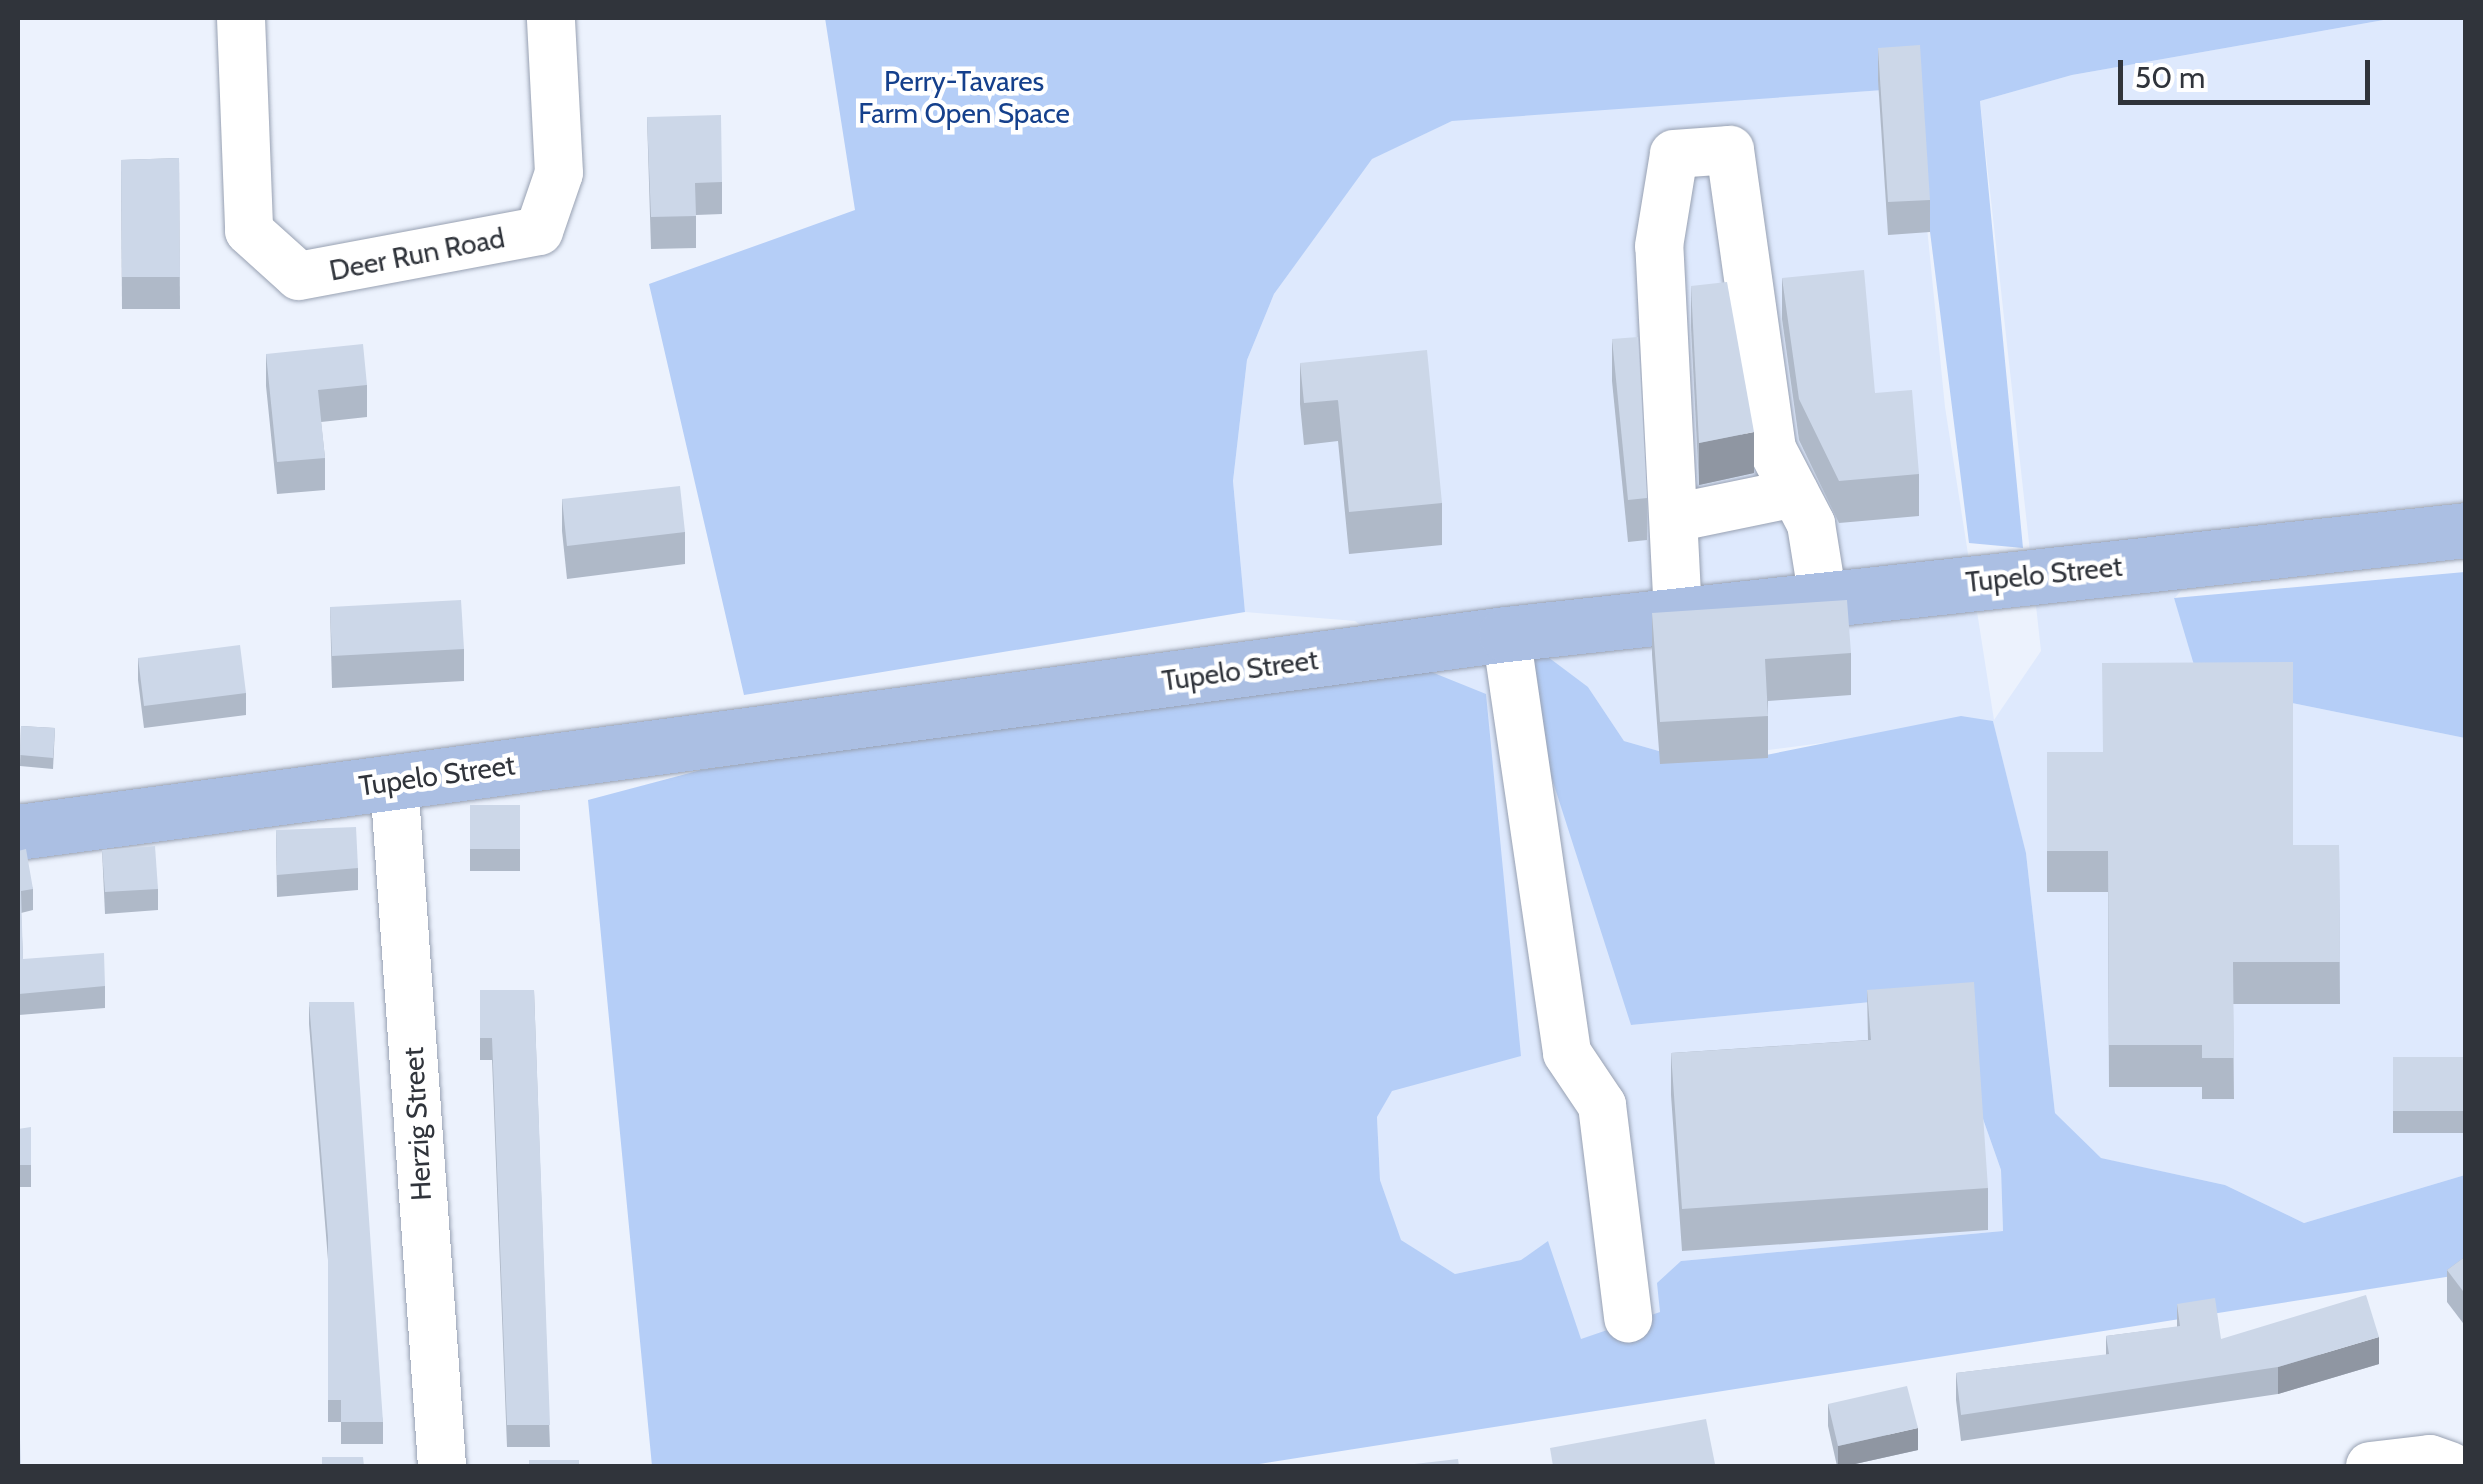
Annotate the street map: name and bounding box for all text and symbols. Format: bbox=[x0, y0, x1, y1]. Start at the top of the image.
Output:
scale bar bbox=[2123, 40, 2376, 102]
text: 50 m bbox=[2135, 59, 2205, 96]
park label: Perry-Tavares Farm Open Space bbox=[858, 64, 1070, 130]
street label: Deer Run Road bbox=[326, 221, 508, 287]
street label: Tupelo Street bbox=[1964, 549, 2124, 599]
street label: Tupelo Street bbox=[1160, 642, 1320, 698]
street label: Tupelo Street bbox=[357, 747, 517, 803]
street label: Herzig Street bbox=[396, 1046, 438, 1202]

